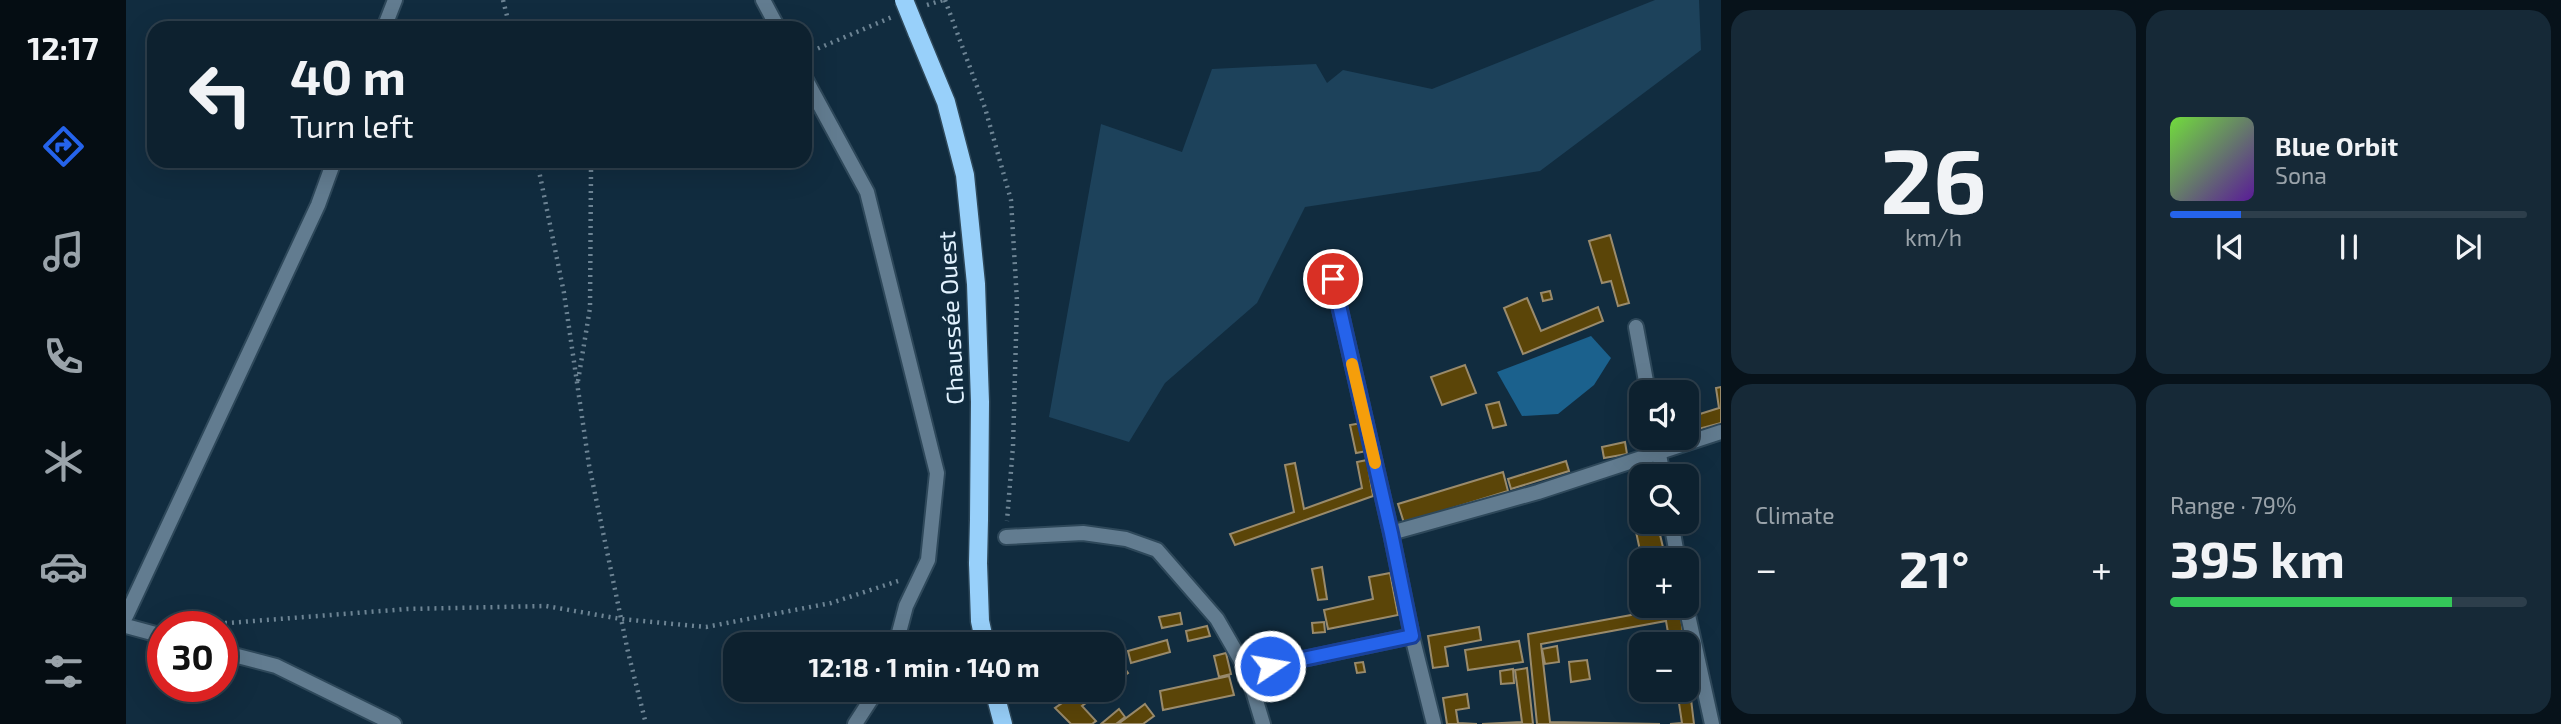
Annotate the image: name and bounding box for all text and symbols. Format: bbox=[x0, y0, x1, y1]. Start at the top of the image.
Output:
text: 12:17 bbox=[27, 28, 99, 66]
text: 40 m bbox=[290, 46, 406, 105]
icon: left bbox=[175, 49, 266, 140]
text: Turn left bbox=[290, 106, 414, 144]
icon: directions bbox=[39, 122, 88, 171]
text: 26 bbox=[1880, 123, 1987, 232]
text: Blue Orbit bbox=[2275, 130, 2398, 161]
text: Sona bbox=[2275, 161, 2327, 189]
text: km/h bbox=[1905, 223, 1962, 251]
icon: music bbox=[39, 227, 88, 276]
icon: previous bbox=[2211, 228, 2249, 266]
icon: pause bbox=[2330, 228, 2368, 266]
icon: next bbox=[2449, 228, 2487, 266]
street label: Chaussée Ouest bbox=[931, 230, 969, 406]
pin bbox=[1303, 249, 1363, 309]
icon: arrive bbox=[1314, 260, 1352, 298]
icon: phone bbox=[39, 332, 88, 381]
map controls bbox=[1629, 380, 1699, 702]
button: sound bbox=[1629, 380, 1699, 450]
icon: climate bbox=[39, 437, 88, 486]
button: search bbox=[1629, 464, 1699, 534]
text: Range · 79% bbox=[2170, 491, 2296, 519]
text: Climate bbox=[1755, 501, 1835, 529]
text: 395 km bbox=[2170, 526, 2345, 588]
text: 21° bbox=[1899, 536, 1969, 598]
icon: car bbox=[39, 542, 88, 591]
text: − bbox=[1755, 545, 1777, 591]
text: + bbox=[2091, 545, 2112, 591]
button: + bbox=[1629, 548, 1699, 618]
speed limit sign: 30 bbox=[147, 611, 238, 702]
position arrow bbox=[1233, 629, 1307, 703]
button: − bbox=[1629, 632, 1699, 702]
icon: filters bbox=[39, 647, 88, 696]
text: 12:18 · 1 min · 140 m bbox=[808, 651, 1040, 682]

